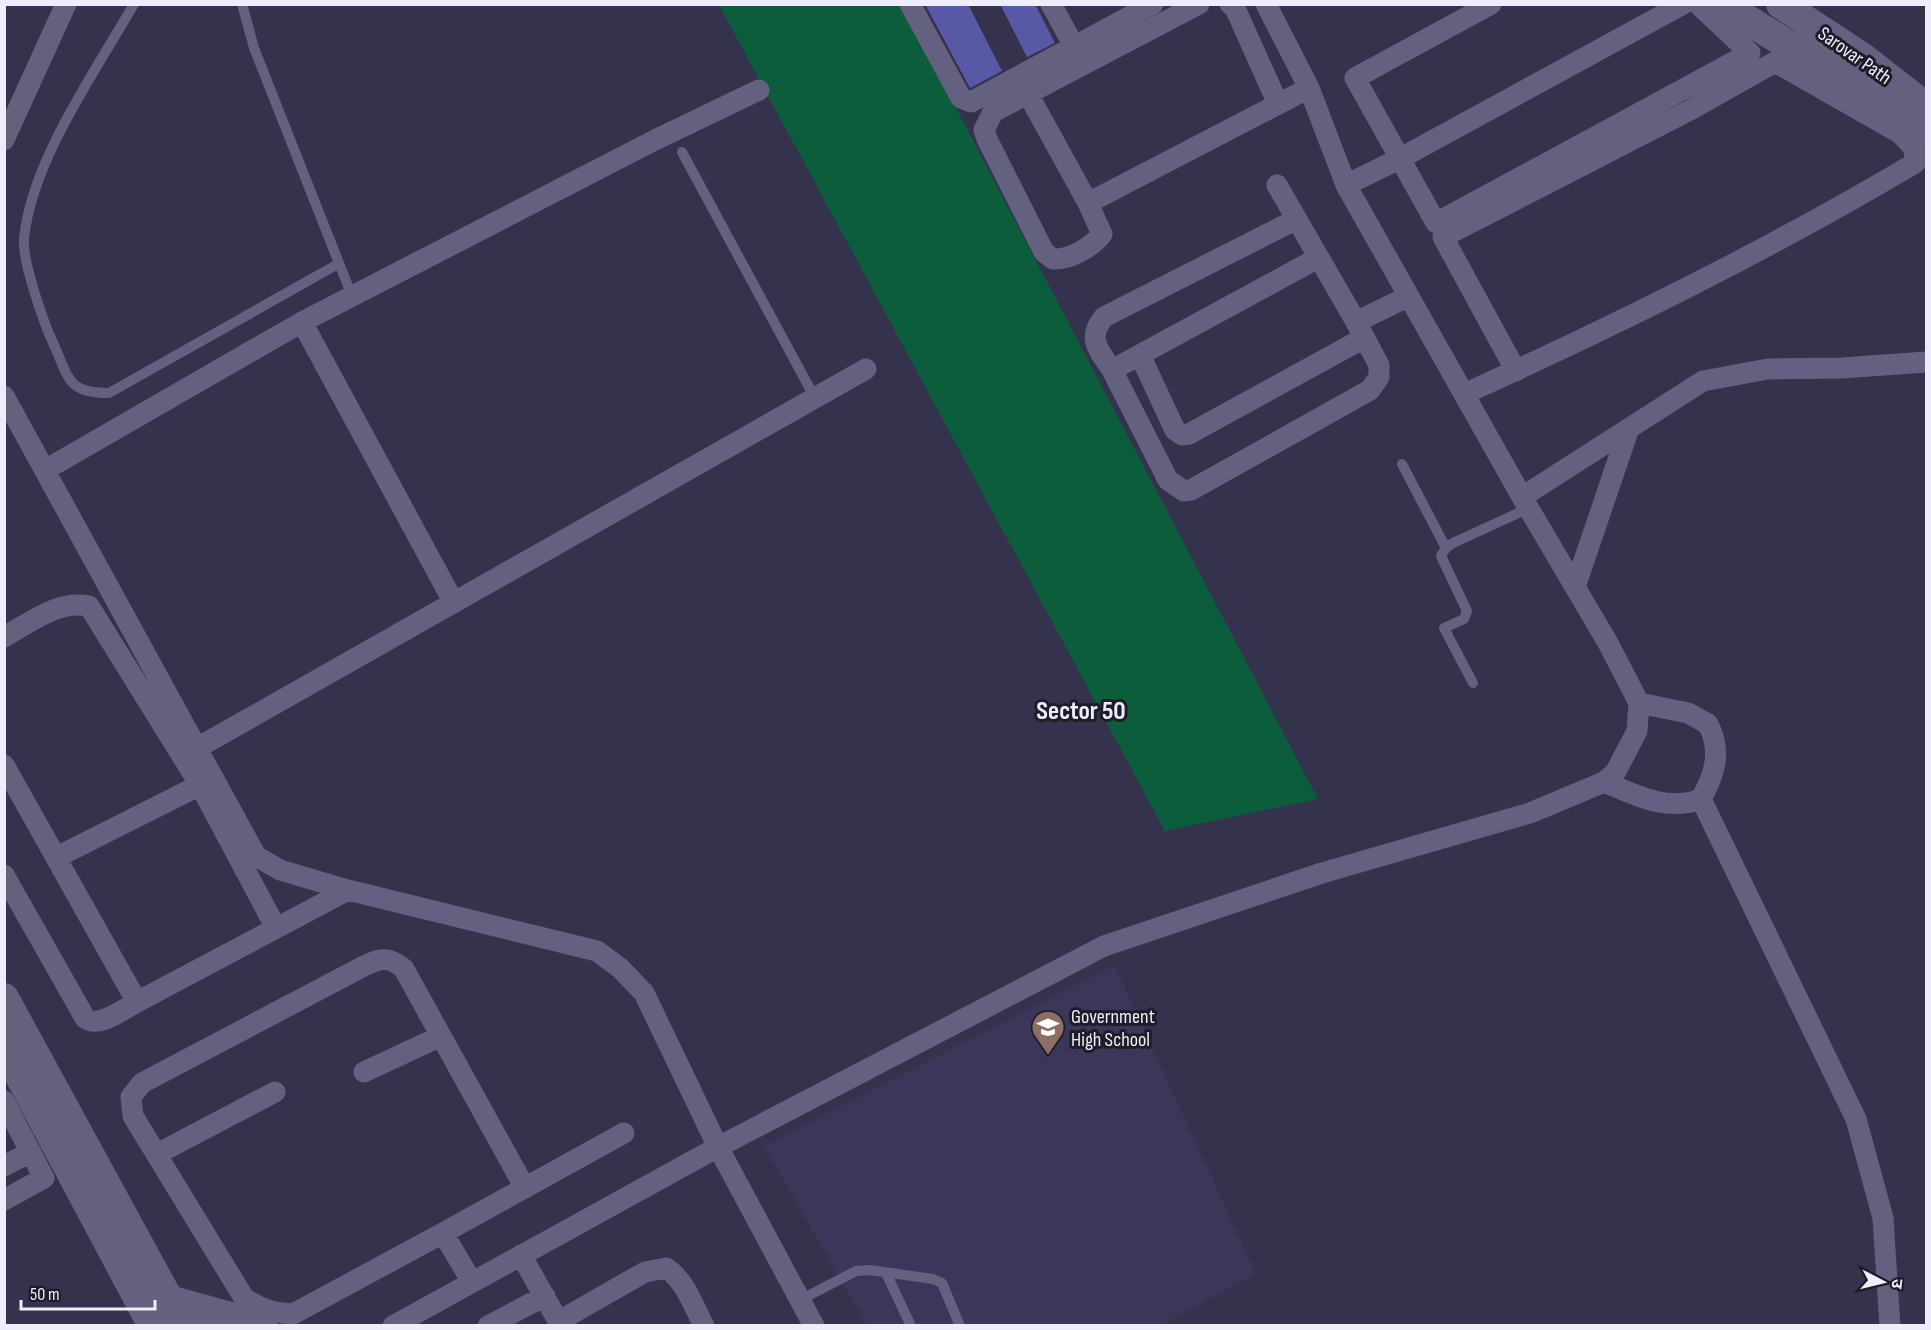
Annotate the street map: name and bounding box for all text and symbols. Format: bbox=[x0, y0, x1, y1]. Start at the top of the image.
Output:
street label: Sarovar Path bbox=[1813, 22, 1896, 90]
district label: Sector 50 bbox=[1036, 696, 1126, 727]
place label: Government High School bbox=[1071, 1005, 1155, 1052]
school or university icon: Government High School bbox=[1030, 1009, 1066, 1056]
north arrow bbox=[1853, 1252, 1913, 1312]
scale bar bbox=[21, 1273, 154, 1311]
text: उ bbox=[1886, 1278, 1906, 1290]
text: 50 m bbox=[30, 1284, 60, 1305]

